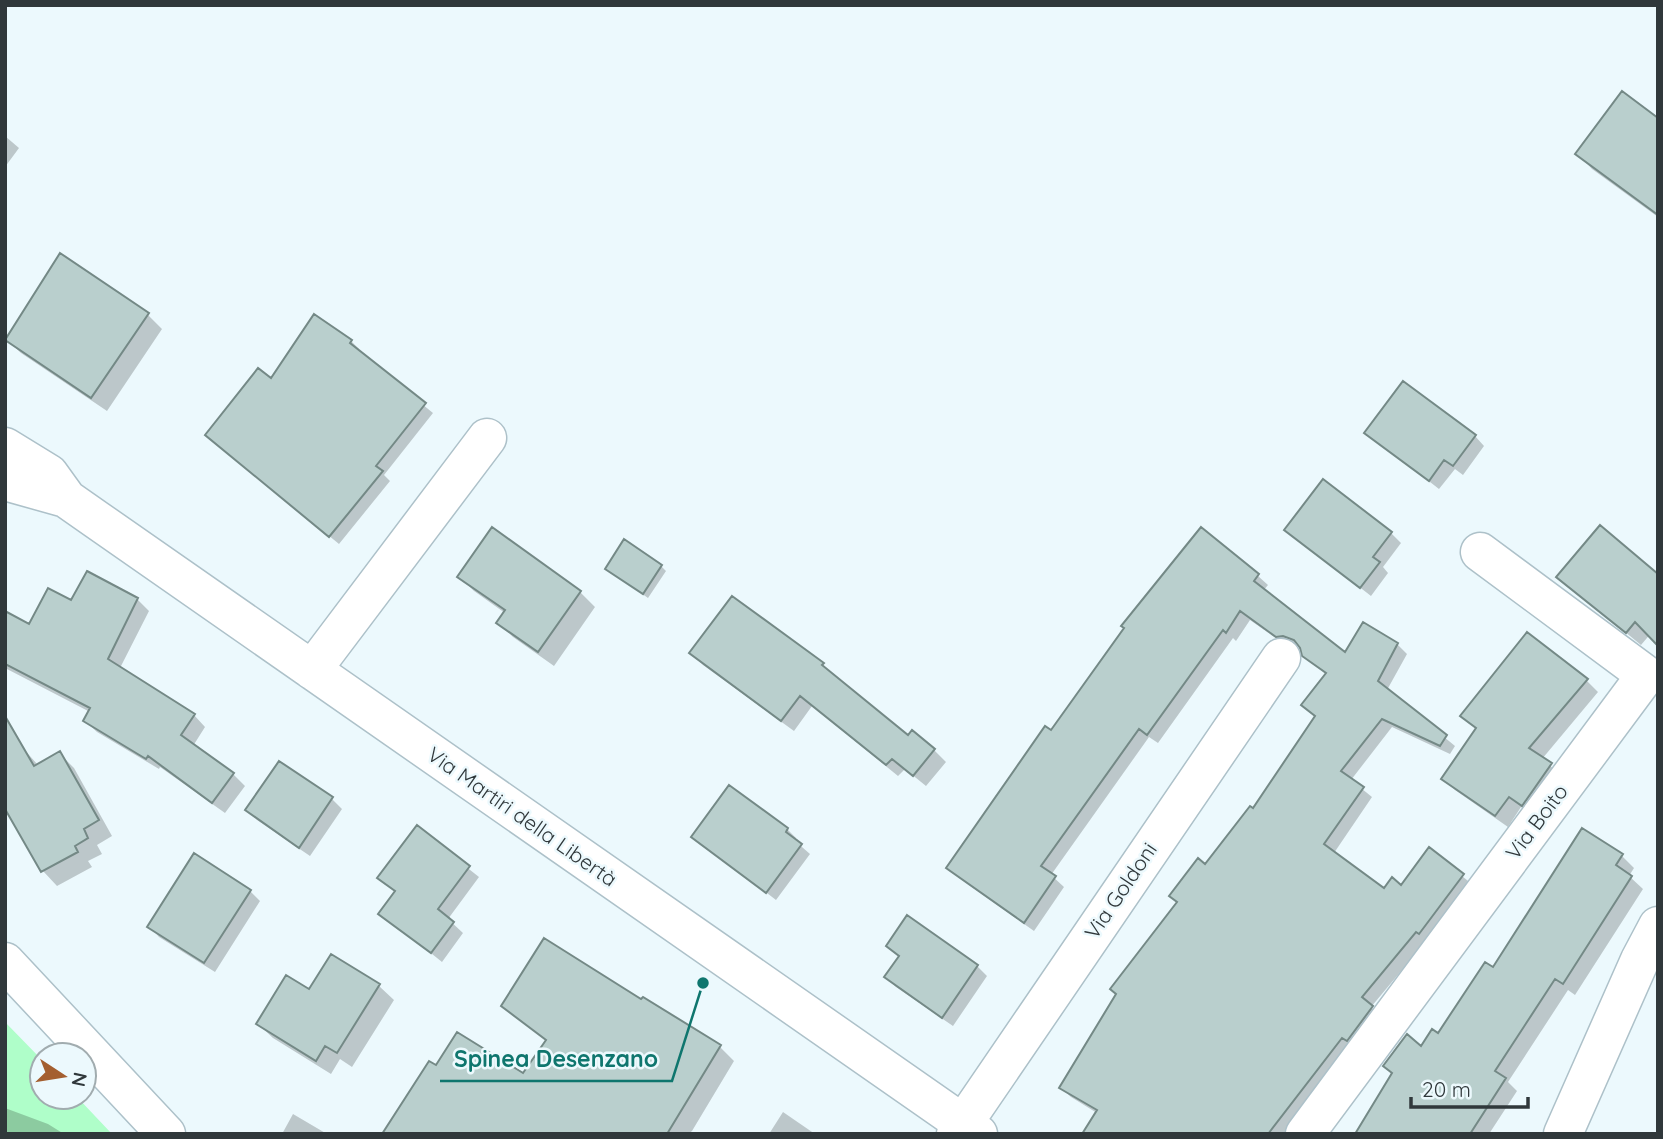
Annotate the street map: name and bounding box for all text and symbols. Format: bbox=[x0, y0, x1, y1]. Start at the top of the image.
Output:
street label: Via Martiri della Libertà bbox=[423, 741, 623, 892]
street label: Via Boito bbox=[1500, 779, 1573, 864]
street label: Via Goldoni bbox=[1078, 837, 1162, 944]
callout: Spinea Desenzano bbox=[440, 1037, 672, 1081]
north arrow bbox=[28, 1041, 98, 1111]
text: Spinea Desenzano bbox=[454, 1044, 658, 1073]
scale bar bbox=[1411, 1066, 1528, 1110]
text: N bbox=[66, 1070, 93, 1089]
text: 20 m bbox=[1422, 1076, 1471, 1102]

